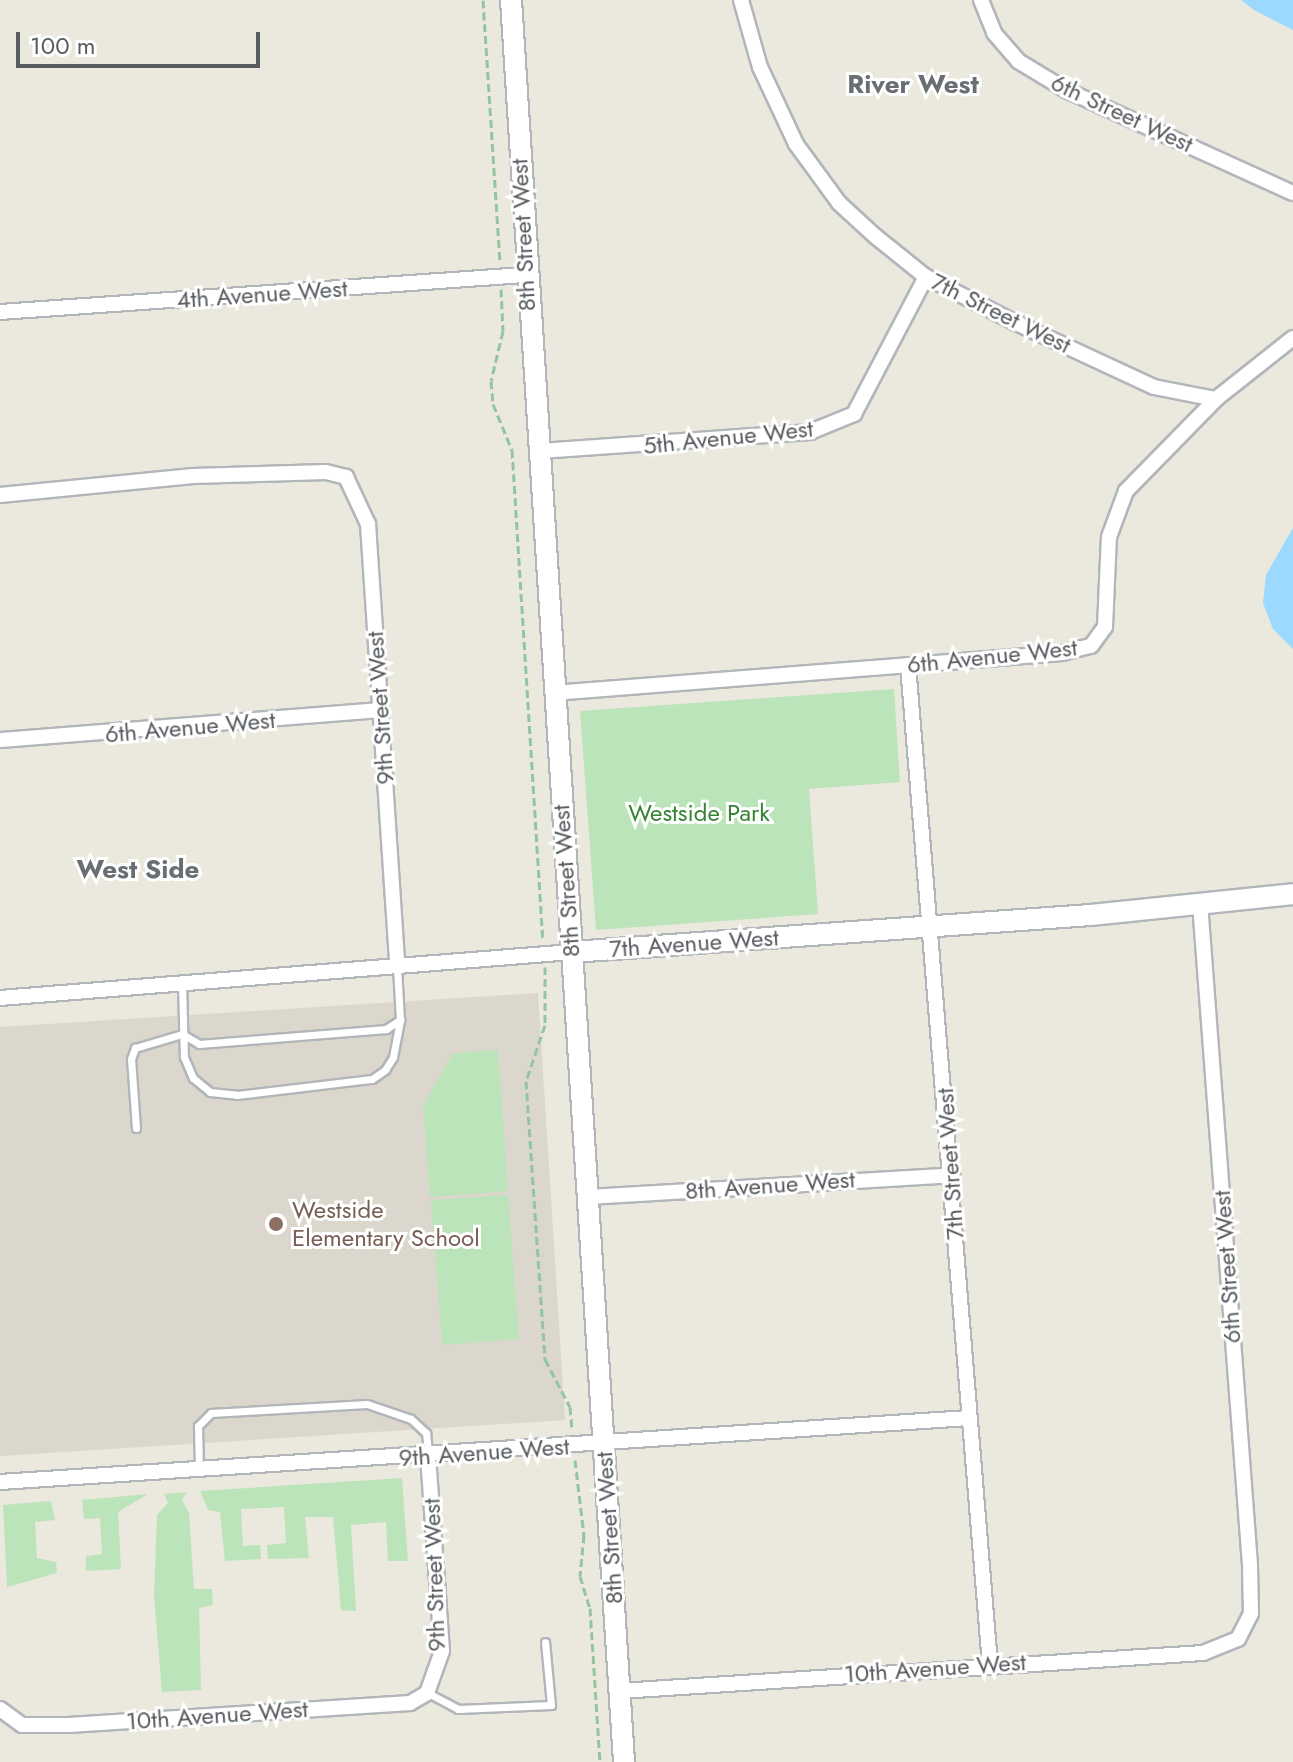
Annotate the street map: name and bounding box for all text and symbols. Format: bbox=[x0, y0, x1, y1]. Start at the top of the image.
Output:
scale bar bbox=[20, 16, 264, 66]
text: 100 m bbox=[30, 28, 96, 63]
street label: 6th Street West bbox=[1046, 68, 1198, 158]
district label: River West bbox=[847, 69, 979, 101]
street label: 8th Street West bbox=[505, 158, 541, 312]
street label: 7th Street West bbox=[926, 267, 1076, 359]
street label: 4th Avenue West bbox=[176, 274, 348, 314]
street label: 5th Avenue West bbox=[642, 414, 814, 460]
street label: 9th Street West bbox=[360, 630, 400, 786]
street label: 6th Avenue West bbox=[905, 633, 1079, 679]
street label: 6th Avenue West bbox=[104, 705, 276, 749]
park label: Westside Park bbox=[628, 799, 770, 827]
street label: 8th Street West bbox=[546, 804, 586, 958]
district label: West Side bbox=[77, 854, 199, 886]
street label: 7th Avenue West bbox=[608, 923, 780, 963]
street label: 7th Street West bbox=[930, 1087, 970, 1241]
street label: 8th Avenue West bbox=[684, 1165, 856, 1205]
street label: 6th Street West bbox=[1207, 1189, 1247, 1345]
place label: Westside Elementary School bbox=[292, 1196, 480, 1252]
marker: Westside Elementary School bbox=[267, 1215, 285, 1233]
street label: 9th Avenue West bbox=[398, 1432, 570, 1472]
street label: 8th Street West bbox=[589, 1451, 629, 1605]
street label: 9th Street West bbox=[417, 1498, 451, 1652]
street label: 10th Avenue West bbox=[843, 1647, 1027, 1689]
street label: 10th Avenue West bbox=[125, 1694, 309, 1736]

